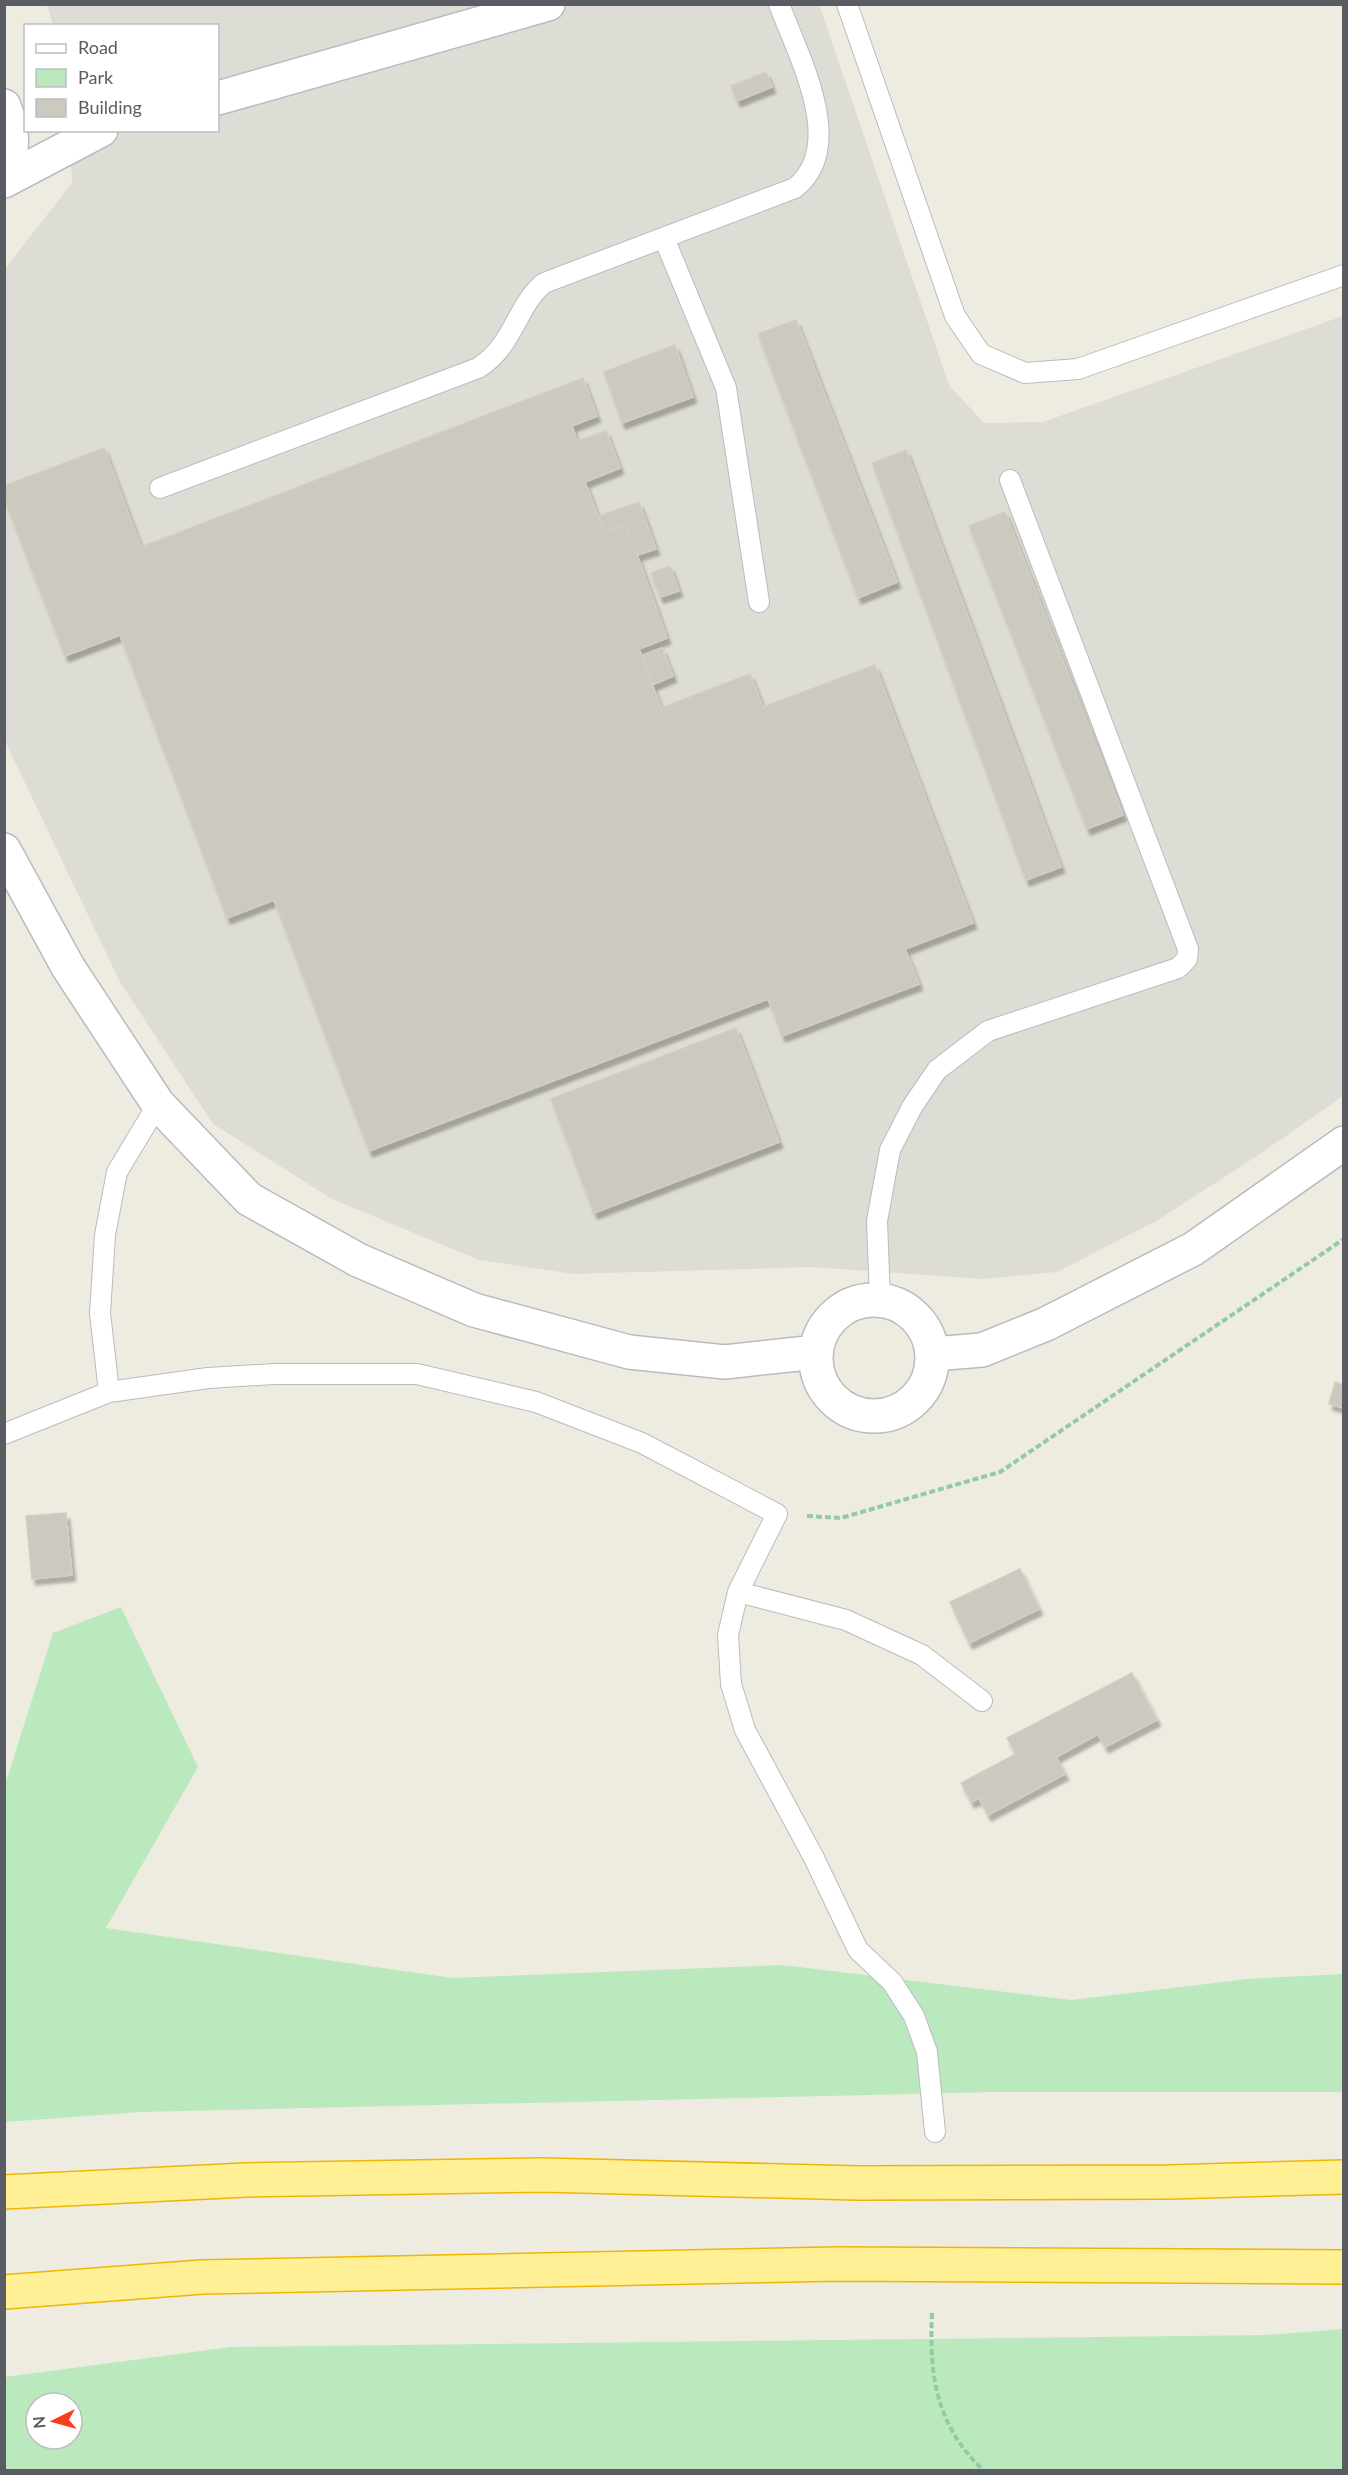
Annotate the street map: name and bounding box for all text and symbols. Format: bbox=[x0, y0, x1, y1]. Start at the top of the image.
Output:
legend bbox=[24, 24, 219, 132]
text: Road bbox=[78, 36, 118, 58]
text: Park bbox=[78, 66, 114, 88]
text: Building bbox=[78, 96, 142, 118]
north arrow bbox=[24, 2391, 84, 2451]
text: N bbox=[29, 2415, 49, 2429]

